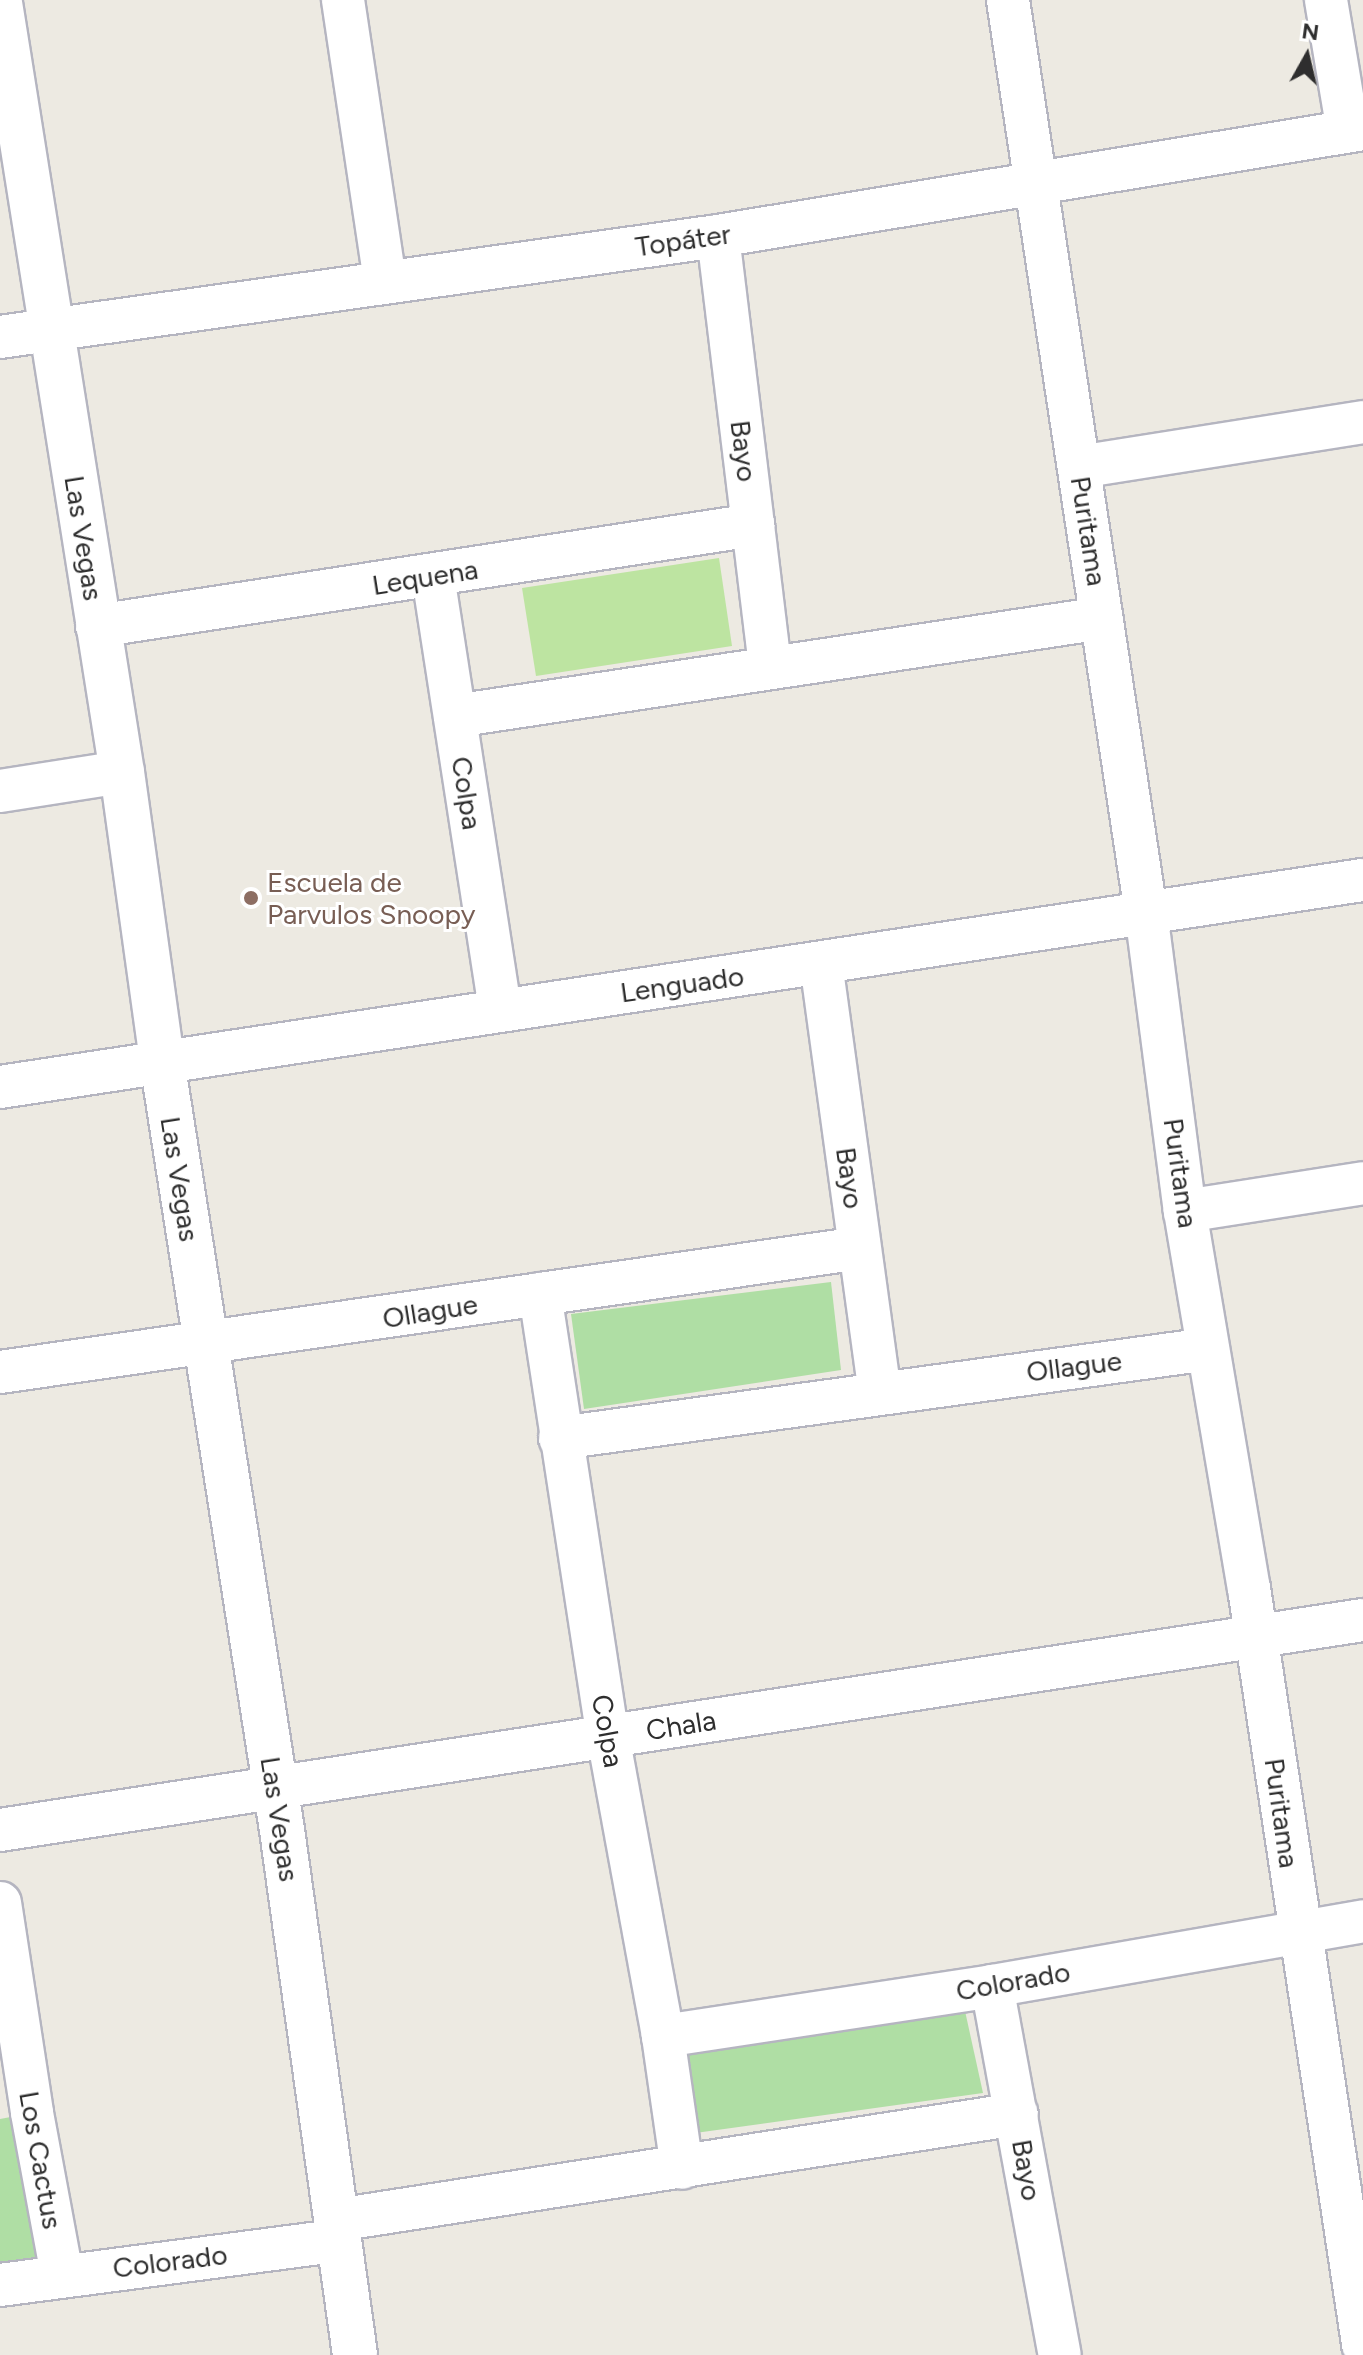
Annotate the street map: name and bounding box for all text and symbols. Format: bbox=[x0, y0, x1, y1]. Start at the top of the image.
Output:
north arrow bbox=[1267, 16, 1347, 96]
text: N bbox=[1300, 17, 1321, 46]
street label: Topáter bbox=[633, 217, 733, 263]
street label: Bayo bbox=[724, 418, 764, 484]
street label: Las Vegas bbox=[58, 473, 110, 603]
street label: Puritama bbox=[1064, 474, 1114, 588]
street label: Lequena bbox=[370, 552, 480, 602]
street label: Colpa bbox=[445, 754, 489, 832]
place label: Escuela de Parvulos Snoopy bbox=[267, 865, 475, 931]
marker: Escuela de Parvulos Snoopy bbox=[242, 889, 260, 907]
street label: Lenguado bbox=[618, 959, 746, 1009]
street label: Las Vegas bbox=[154, 1114, 206, 1244]
street label: Puritama bbox=[1157, 1116, 1205, 1230]
street label: Bayo bbox=[829, 1145, 871, 1211]
street label: Ollague bbox=[380, 1287, 480, 1335]
street label: Ollague bbox=[1024, 1343, 1124, 1389]
street label: Colpa bbox=[585, 1692, 631, 1770]
street label: Chala bbox=[644, 1703, 718, 1747]
street label: Las Vegas bbox=[254, 1754, 306, 1884]
street label: Puritama bbox=[1258, 1756, 1306, 1870]
street label: Colorado bbox=[953, 1954, 1073, 2008]
street label: Los Cactus bbox=[12, 2088, 70, 2232]
street label: Bayo bbox=[1005, 2137, 1049, 2203]
street label: Colorado bbox=[111, 2237, 229, 2285]

